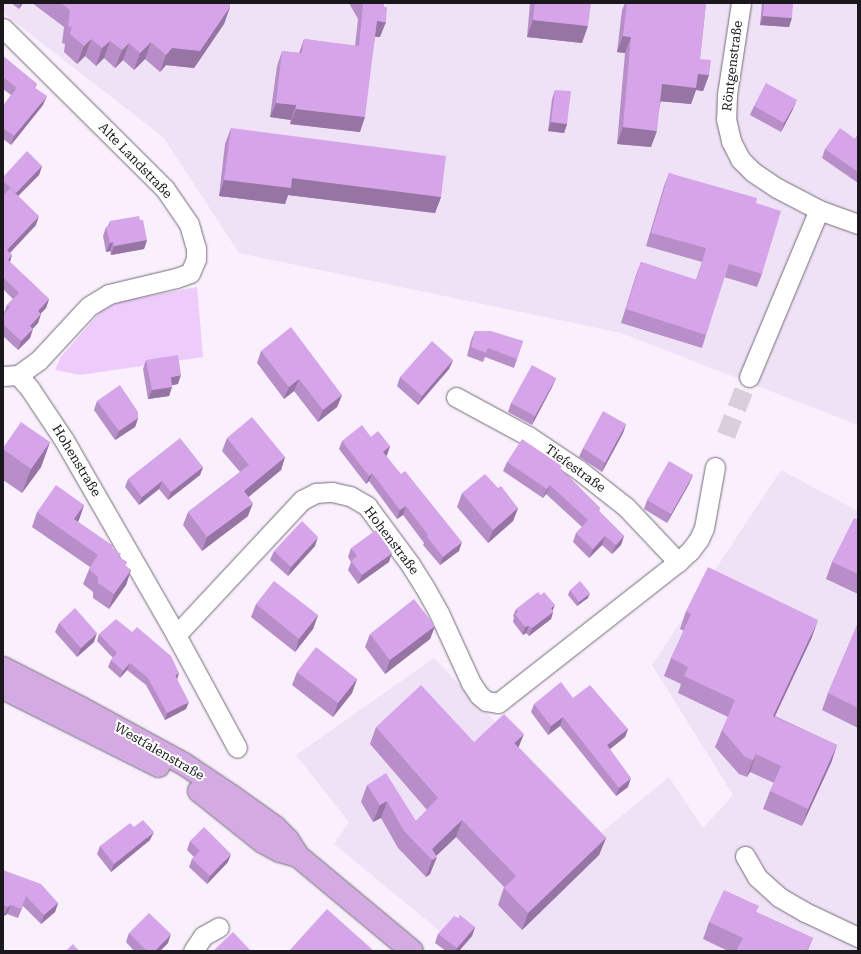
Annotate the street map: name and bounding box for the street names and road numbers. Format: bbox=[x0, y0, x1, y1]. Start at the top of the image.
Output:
street label: Röntgenstraße bbox=[720, 20, 746, 112]
street label: Alte Landstraße bbox=[95, 120, 175, 202]
street label: Hohenstraße bbox=[48, 422, 104, 500]
street label: Tiefestraße bbox=[542, 442, 608, 496]
street label: Hohenstraße bbox=[360, 504, 422, 578]
street label: Westfalenstraße bbox=[111, 720, 207, 784]

